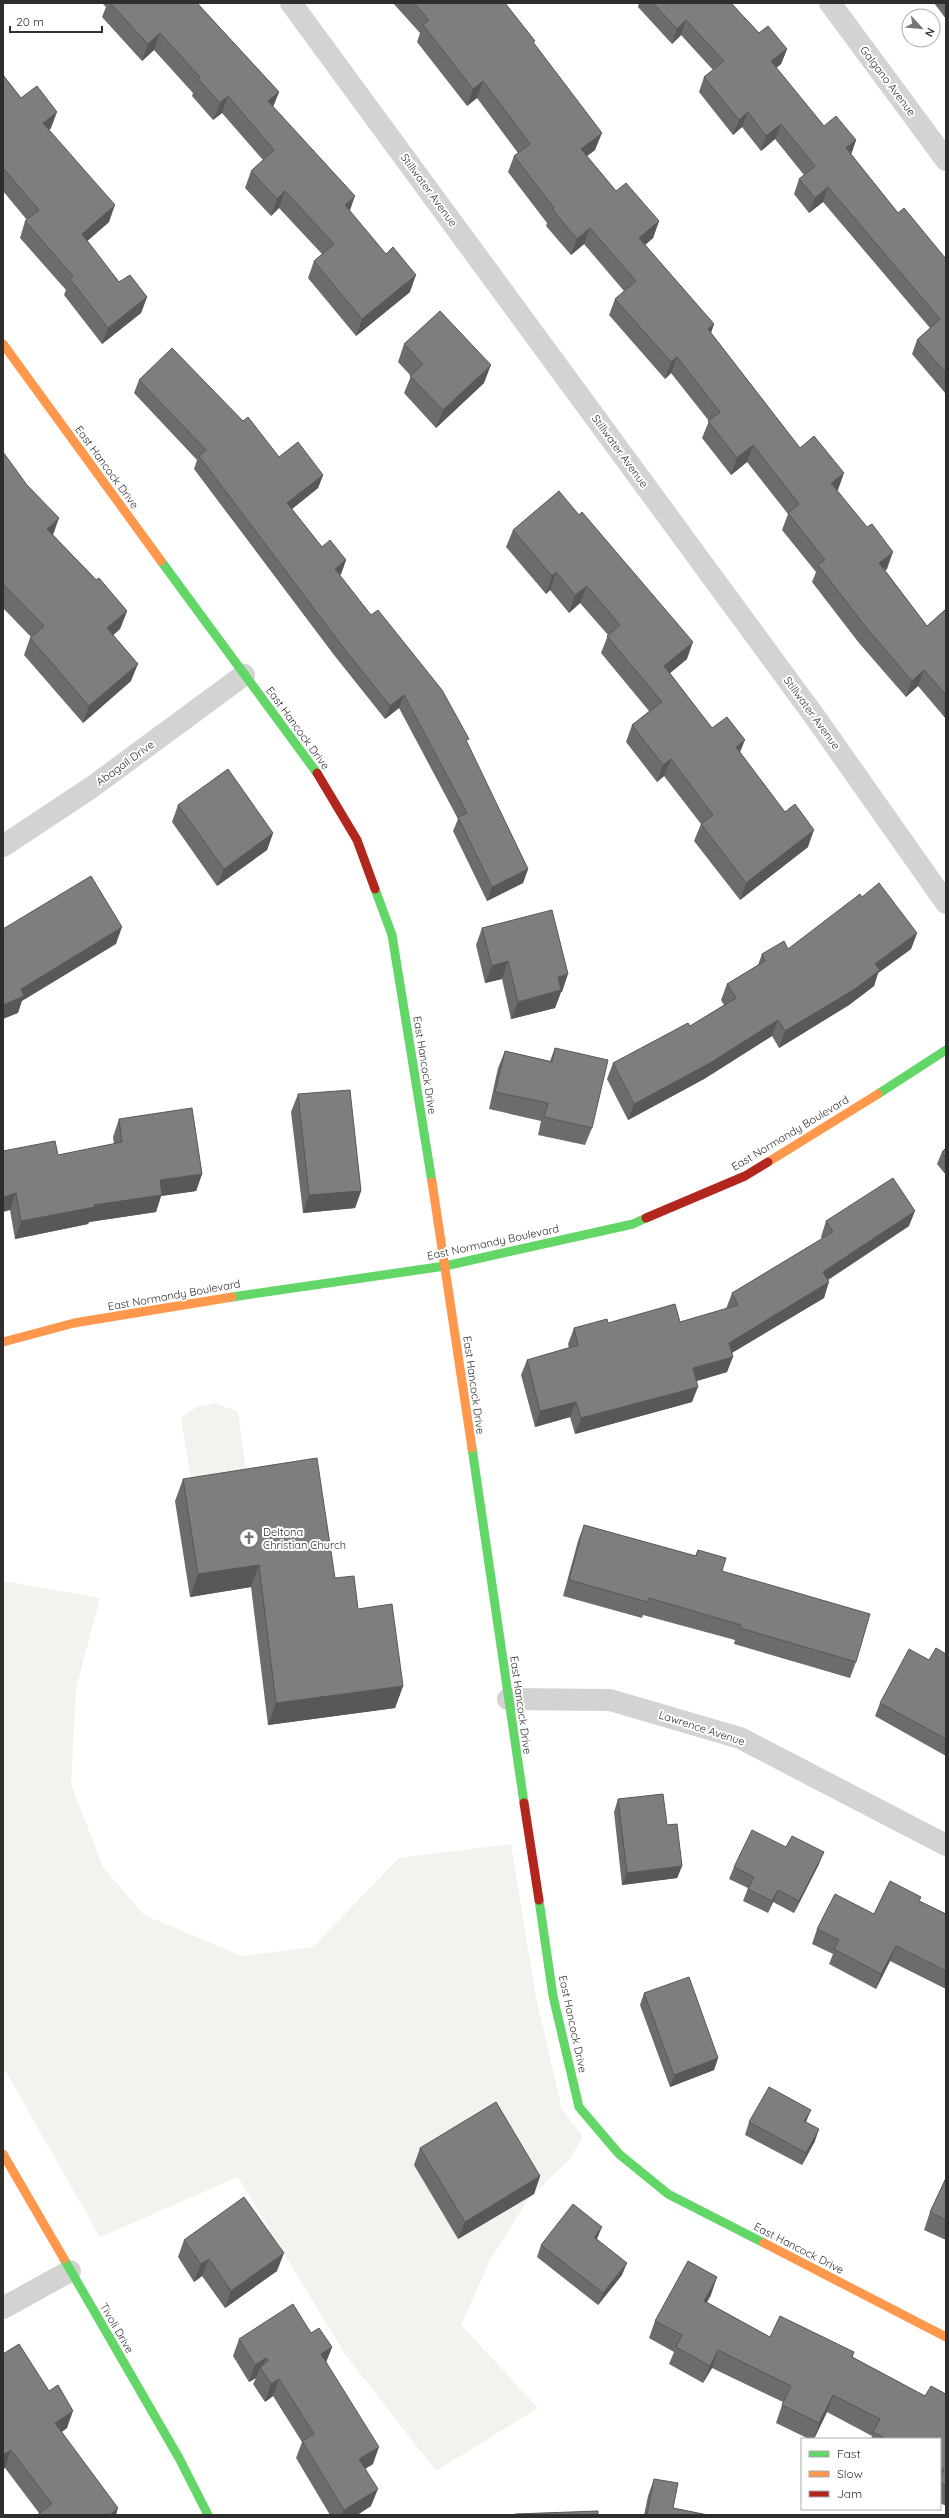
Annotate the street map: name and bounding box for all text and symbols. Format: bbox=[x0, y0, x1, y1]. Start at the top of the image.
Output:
scale bar bbox=[10, 8, 102, 34]
north arrow bbox=[901, 8, 941, 48]
text: 20 m bbox=[16, 14, 44, 29]
text: N bbox=[922, 26, 938, 39]
street label: Galgano Avenue bbox=[857, 43, 919, 119]
street label: Stillwater Avenue bbox=[398, 151, 460, 229]
street label: Stillwater Avenue bbox=[589, 412, 651, 490]
street label: East Hancock Drive bbox=[72, 423, 142, 511]
street label: Stillwater Avenue bbox=[781, 674, 843, 752]
street label: East Hancock Drive bbox=[263, 684, 333, 772]
street label: Abagail Drive bbox=[93, 737, 157, 789]
street label: East Hancock Drive bbox=[410, 1015, 440, 1115]
street label: East Normandy Boulevard bbox=[729, 1092, 851, 1174]
street label: East Normandy Boulevard bbox=[426, 1221, 560, 1263]
street label: East Normandy Boulevard bbox=[107, 1276, 241, 1314]
street label: East Hancock Drive bbox=[460, 1335, 488, 1435]
place label: Deltona Christian Church bbox=[263, 1525, 346, 1552]
church icon: Deltona Christian Church bbox=[238, 1527, 260, 1549]
street label: East Hancock Drive bbox=[507, 1655, 535, 1755]
street label: Lawrence Avenue bbox=[657, 1707, 747, 1749]
street label: East Hancock Drive bbox=[556, 1974, 590, 2074]
street label: East Hancock Drive bbox=[752, 2219, 846, 2277]
street label: Tivoli Drive bbox=[97, 2300, 137, 2356]
legend bbox=[801, 2438, 941, 2510]
text: Fast bbox=[837, 2446, 861, 2461]
text: Slow bbox=[837, 2466, 863, 2481]
text: Jam bbox=[837, 2486, 862, 2501]

